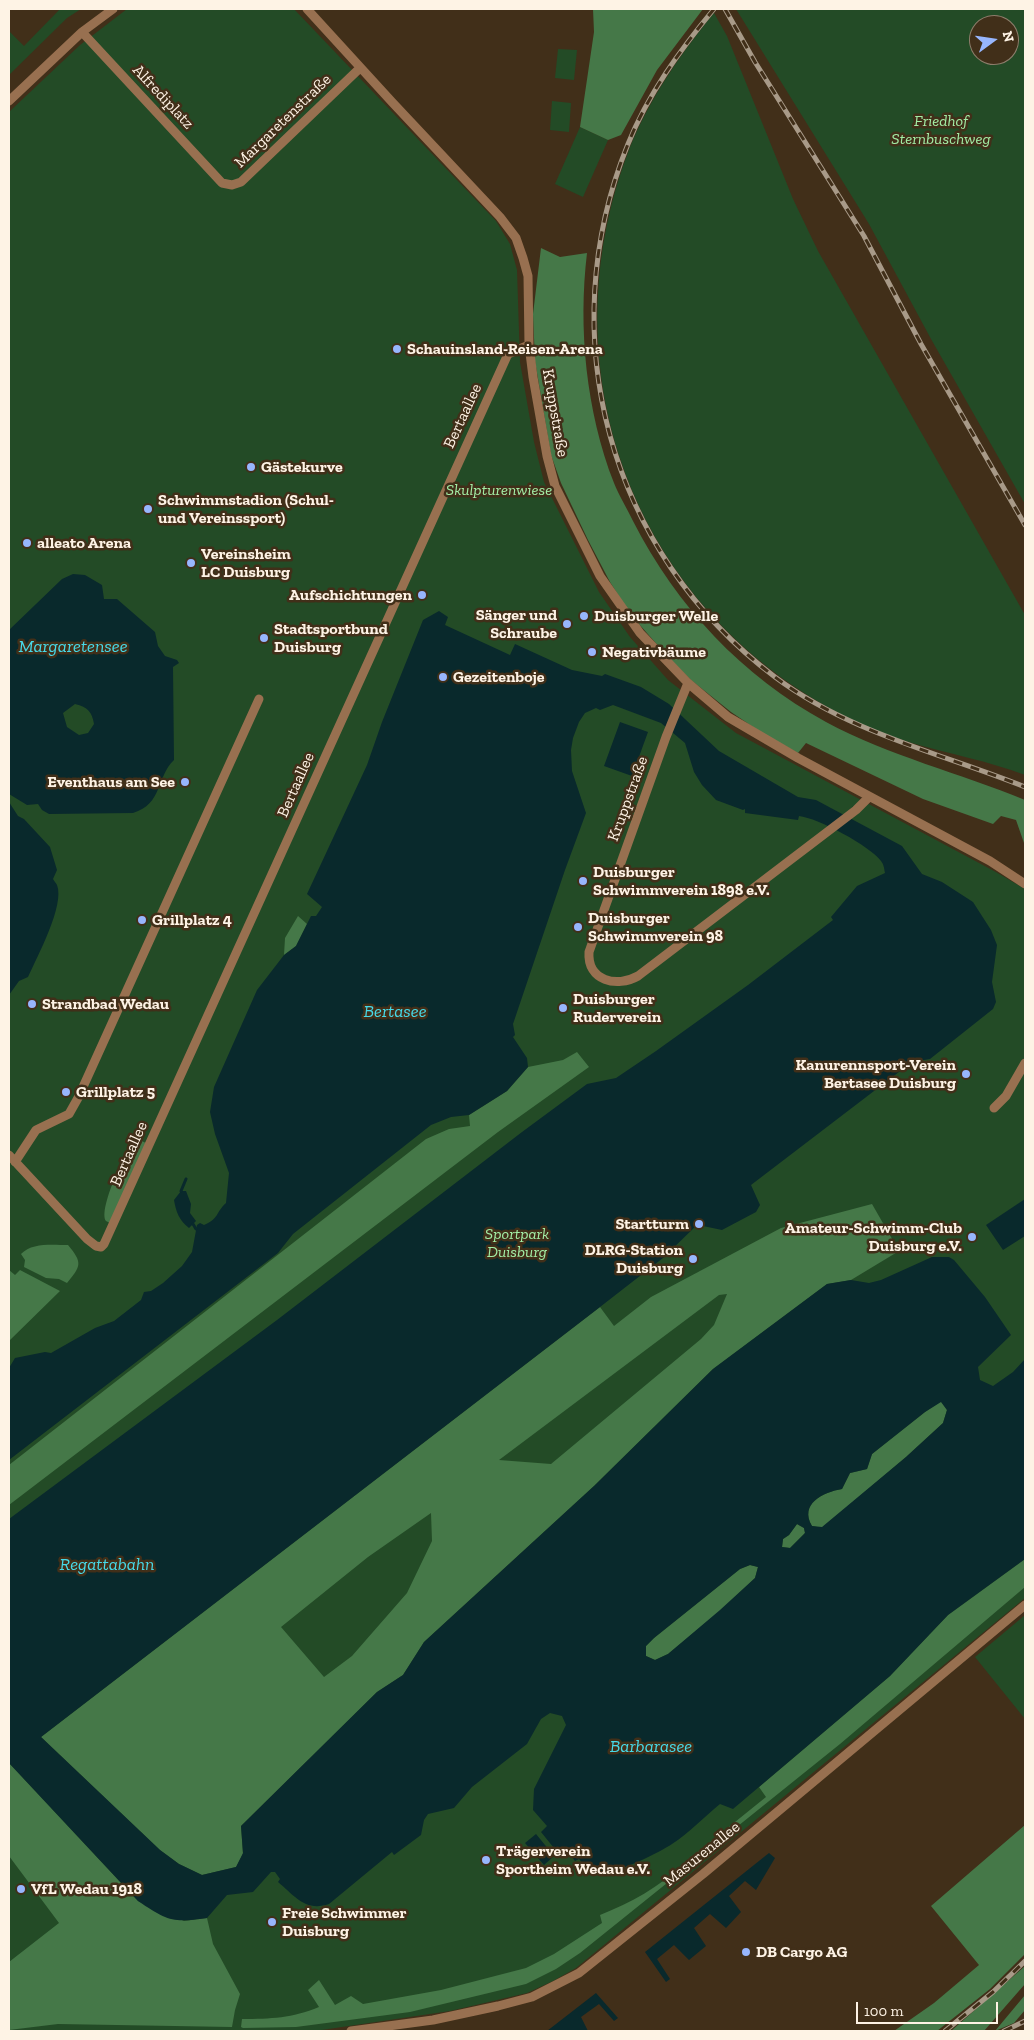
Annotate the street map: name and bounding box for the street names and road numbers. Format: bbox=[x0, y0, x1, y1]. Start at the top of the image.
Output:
street label: Alfrediplatz bbox=[128, 61, 198, 133]
street label: Margaretenstraße bbox=[231, 70, 335, 172]
street label: Kruppstraße bbox=[538, 368, 572, 458]
street label: Bertaallee bbox=[440, 381, 486, 451]
street label: Bertaallee bbox=[273, 750, 319, 820]
street label: Kruppstraße bbox=[604, 754, 652, 844]
street label: Bertaallee bbox=[106, 1119, 152, 1189]
street label: Masurenallee bbox=[660, 1817, 744, 1891]

